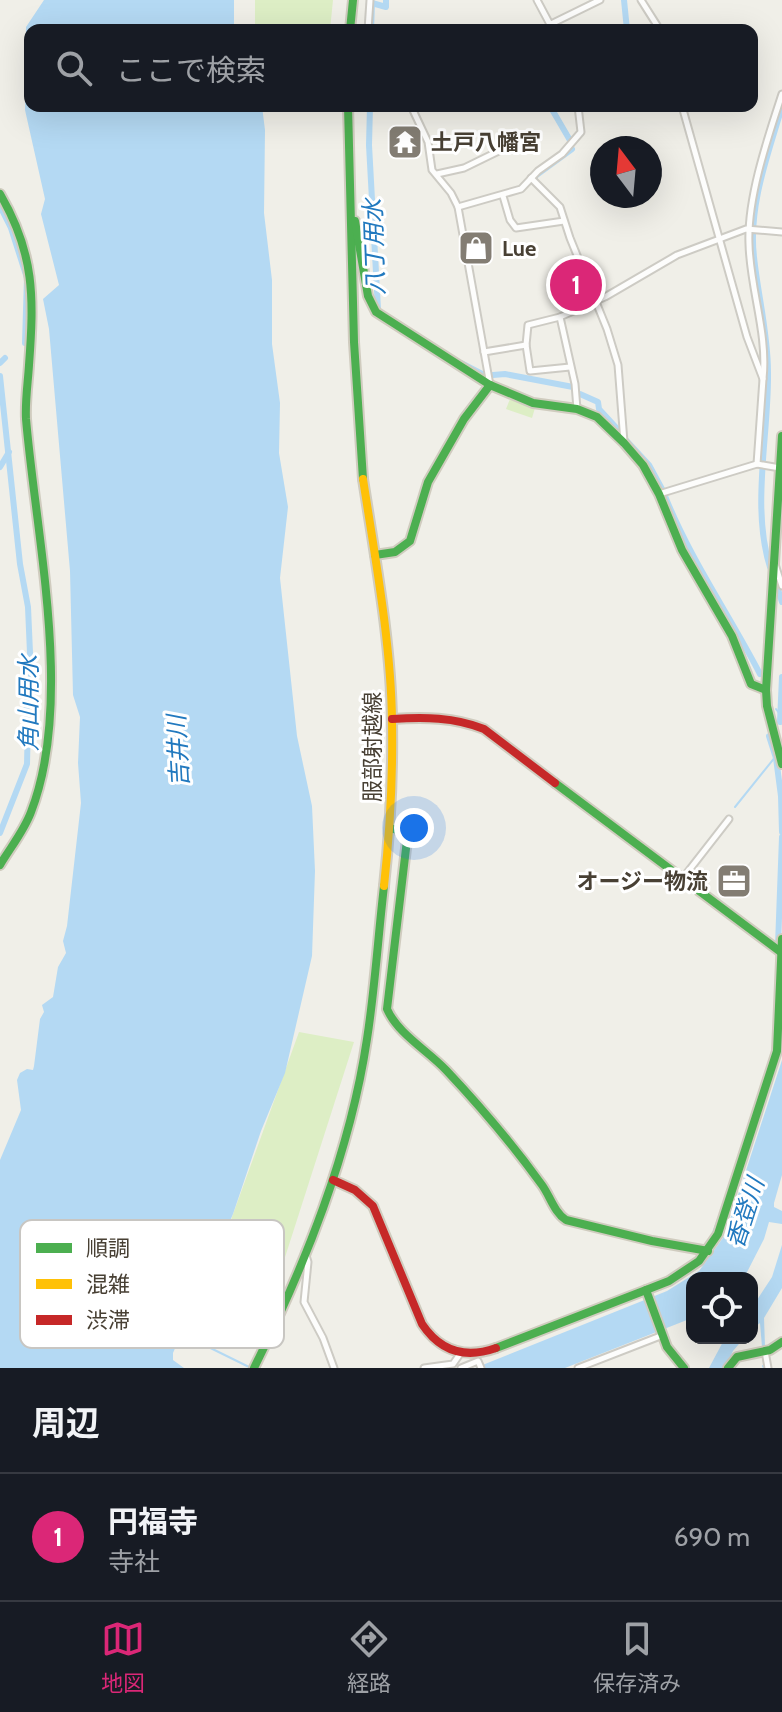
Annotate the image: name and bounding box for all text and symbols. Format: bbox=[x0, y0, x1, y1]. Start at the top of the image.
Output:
search box bbox=[24, 24, 758, 112]
icon: search bbox=[52, 46, 96, 90]
text: ここで検索 bbox=[116, 52, 266, 89]
temple icon: 土戸八幡宮 bbox=[386, 123, 424, 161]
place label: 土戸八幡宮 bbox=[431, 129, 541, 156]
north arrow bbox=[590, 136, 662, 208]
water label: 八丁用水 bbox=[358, 196, 390, 295]
shop icon: Lue bbox=[457, 229, 495, 267]
place label: Lue bbox=[502, 235, 536, 262]
pin: 1 bbox=[550, 255, 602, 315]
water label: 角山用水 bbox=[14, 652, 43, 751]
street label: 服部射越線 bbox=[359, 692, 386, 802]
water label: 吉井川 bbox=[161, 711, 194, 788]
your location bbox=[394, 808, 434, 848]
office icon: オージー物流 bbox=[715, 862, 753, 900]
place label: オージー物流 bbox=[576, 868, 708, 895]
water label: 香登川 bbox=[720, 1171, 771, 1252]
legend bbox=[20, 1220, 284, 1348]
text: 順調 bbox=[86, 1235, 130, 1262]
text: 混雑 bbox=[86, 1271, 130, 1298]
map controls bbox=[686, 1272, 758, 1344]
button: locate bbox=[686, 1272, 758, 1344]
text: 渋滞 bbox=[86, 1307, 130, 1334]
text: 周辺 bbox=[32, 1402, 100, 1444]
text: 円福寺 bbox=[108, 1503, 198, 1540]
text: 1 bbox=[53, 1521, 63, 1553]
text: 690 m bbox=[674, 1521, 750, 1553]
text: 寺社 bbox=[108, 1546, 160, 1578]
tab: 地図 bbox=[101, 1617, 145, 1697]
tab: 経路 bbox=[347, 1617, 391, 1697]
tab: 保存済み bbox=[593, 1617, 681, 1697]

